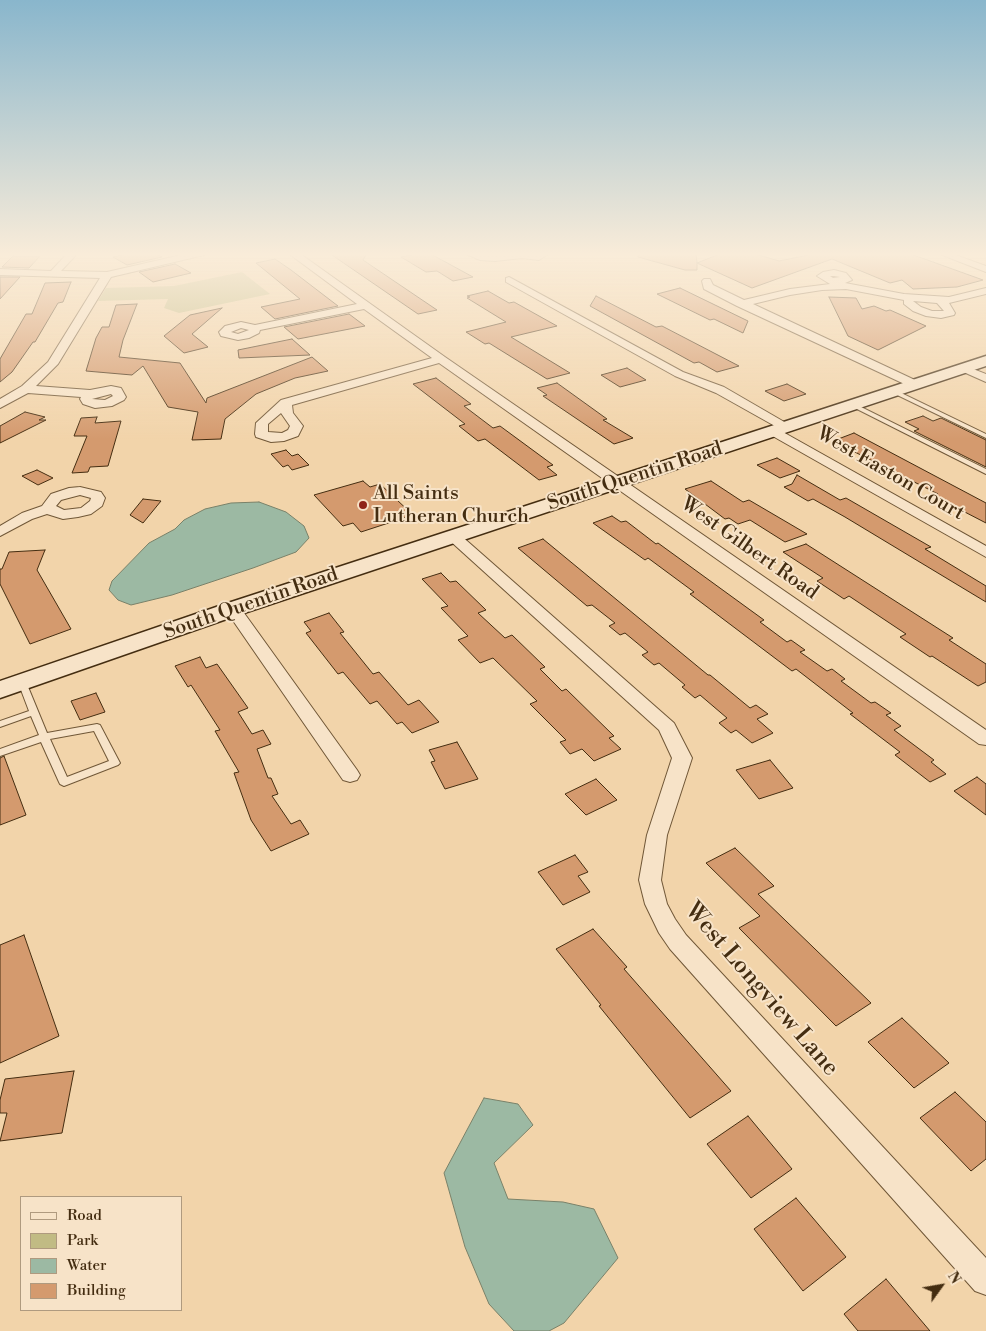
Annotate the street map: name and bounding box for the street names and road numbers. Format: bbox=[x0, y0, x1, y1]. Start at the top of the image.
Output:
street label: West Easton Court bbox=[812, 422, 968, 526]
street label: South Quentin Road bbox=[544, 437, 726, 517]
street label: West Gilbert Road bbox=[676, 493, 822, 605]
street label: South Quentin Road bbox=[161, 563, 341, 645]
street label: West Longview Lane bbox=[678, 897, 844, 1083]

